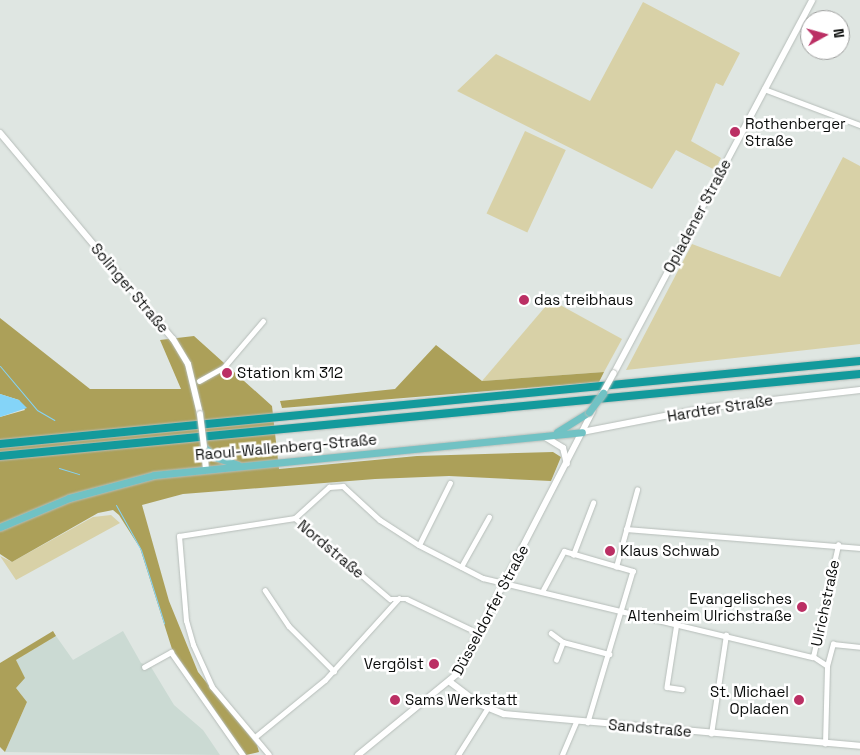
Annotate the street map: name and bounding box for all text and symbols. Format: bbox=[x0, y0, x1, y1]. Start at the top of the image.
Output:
north arrow bbox=[800, 10, 850, 60]
text: N bbox=[829, 28, 848, 39]
place label: Rothenberger Straße bbox=[745, 114, 846, 149]
marker: Rothenberger Straße bbox=[729, 126, 741, 138]
street label: Opladener Straße bbox=[659, 156, 735, 276]
street label: Solinger Straße bbox=[87, 240, 173, 336]
place label: das treibhaus bbox=[534, 291, 633, 309]
marker: das treibhaus bbox=[518, 294, 530, 306]
place label: Station km 312 bbox=[237, 364, 343, 382]
marker: Station km 312 bbox=[221, 367, 233, 379]
street label: Hardter Straße bbox=[666, 391, 774, 425]
street label: Raoul-Wallenberg-Straße bbox=[194, 430, 378, 464]
street label: Nordstraße bbox=[294, 516, 368, 582]
street label: Düsseldorfer Straße bbox=[448, 542, 532, 678]
place label: Klaus Schwab bbox=[620, 542, 720, 560]
marker: Klaus Schwab bbox=[604, 545, 616, 557]
street label: Ulrichstraße bbox=[807, 558, 843, 648]
place label: Evangelisches Altenheim Ulrichstraße bbox=[628, 589, 792, 624]
marker: Evangelisches Altenheim Ulrichstraße bbox=[796, 601, 808, 613]
place label: Vergölst bbox=[364, 655, 424, 673]
marker: Vergölst bbox=[428, 658, 440, 670]
place label: St. Michael Opladen bbox=[709, 682, 789, 717]
place label: Sams Werkstatt bbox=[405, 691, 518, 709]
marker: Sams Werkstatt bbox=[389, 694, 401, 706]
marker: St. Michael Opladen bbox=[793, 694, 805, 706]
street label: Sandstraße bbox=[608, 715, 692, 741]

